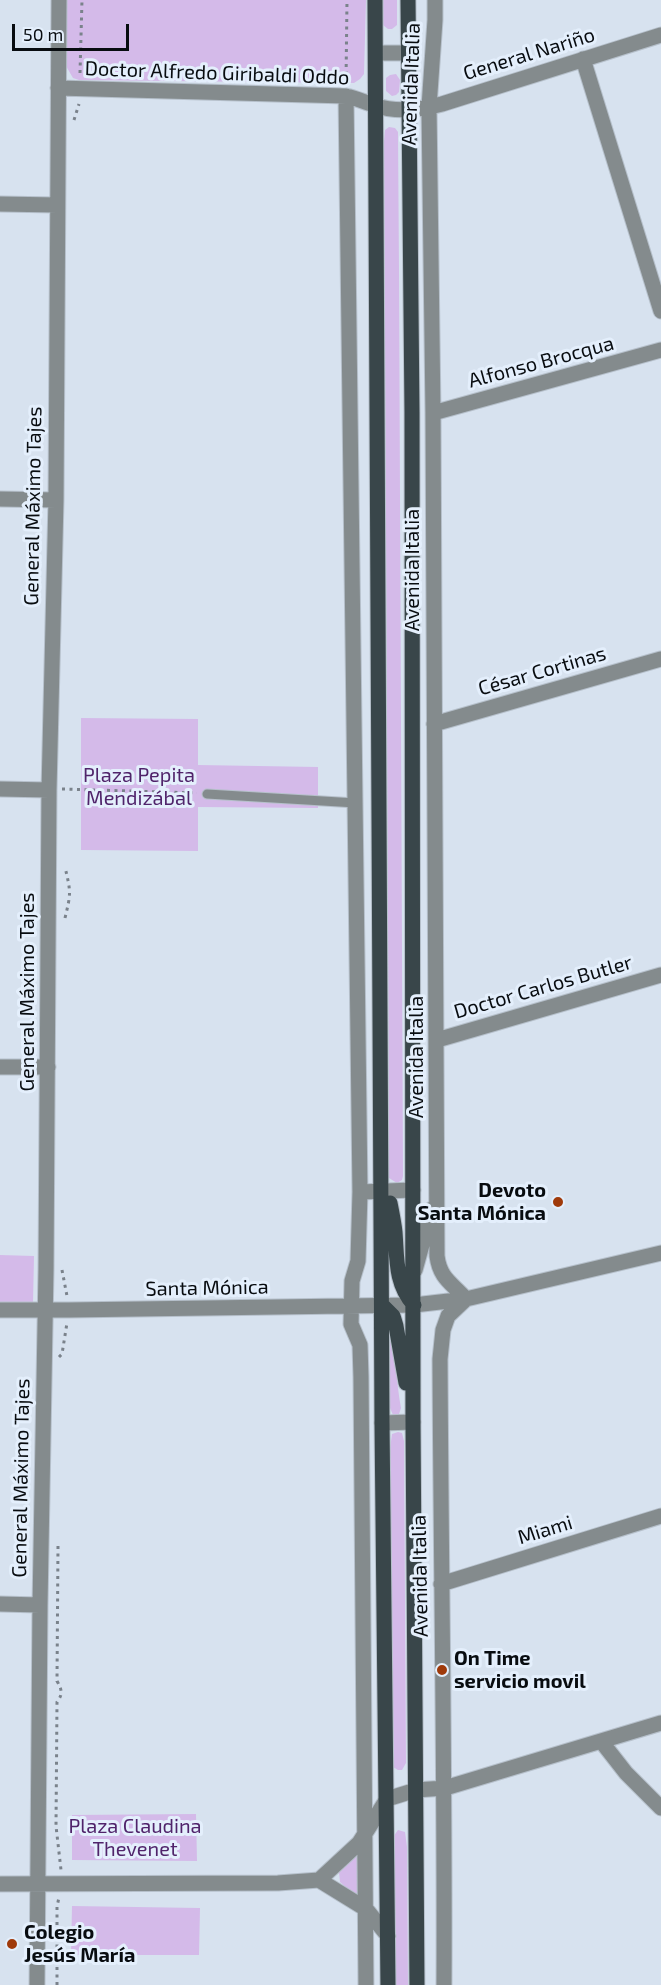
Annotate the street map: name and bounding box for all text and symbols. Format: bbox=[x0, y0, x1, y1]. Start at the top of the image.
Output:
scale bar bbox=[15, 12, 132, 50]
street label: Avenida Italia bbox=[397, 22, 425, 146]
text: 50 m bbox=[23, 23, 63, 45]
street label: General Nariño bbox=[460, 23, 598, 85]
street label: Doctor Alfredo Giribaldi Oddo bbox=[84, 56, 350, 90]
street label: Alfonso Brocqua bbox=[466, 331, 616, 393]
street label: General Máximo Tajes bbox=[19, 406, 47, 606]
street label: Avenida Italia bbox=[400, 509, 424, 631]
street label: César Cortinas bbox=[475, 641, 609, 701]
park label: Plaza Pepita Mendizábal bbox=[83, 763, 195, 810]
street label: General Máximo Tajes bbox=[15, 892, 39, 1092]
street label: Doctor Carlos Butler bbox=[451, 950, 635, 1024]
street label: Avenida Italia bbox=[404, 996, 428, 1118]
place label: Devoto Santa Mónica bbox=[418, 1178, 546, 1225]
marker: Devoto Santa Mónica bbox=[551, 1195, 565, 1209]
street label: Santa Mónica bbox=[145, 1275, 269, 1301]
street label: General Máximo Tajes bbox=[7, 1378, 35, 1578]
street label: Miami bbox=[515, 1510, 575, 1550]
street label: Avenida Italia bbox=[407, 1515, 433, 1637]
place label: On Time servicio movil bbox=[454, 1646, 586, 1693]
marker: On Time servicio movil bbox=[435, 1663, 449, 1677]
park label: Plaza Claudina Thevenet bbox=[68, 1814, 202, 1861]
place label: Colegio Jesús María bbox=[24, 1920, 135, 1967]
marker: Colegio Jesús María bbox=[5, 1937, 19, 1951]

